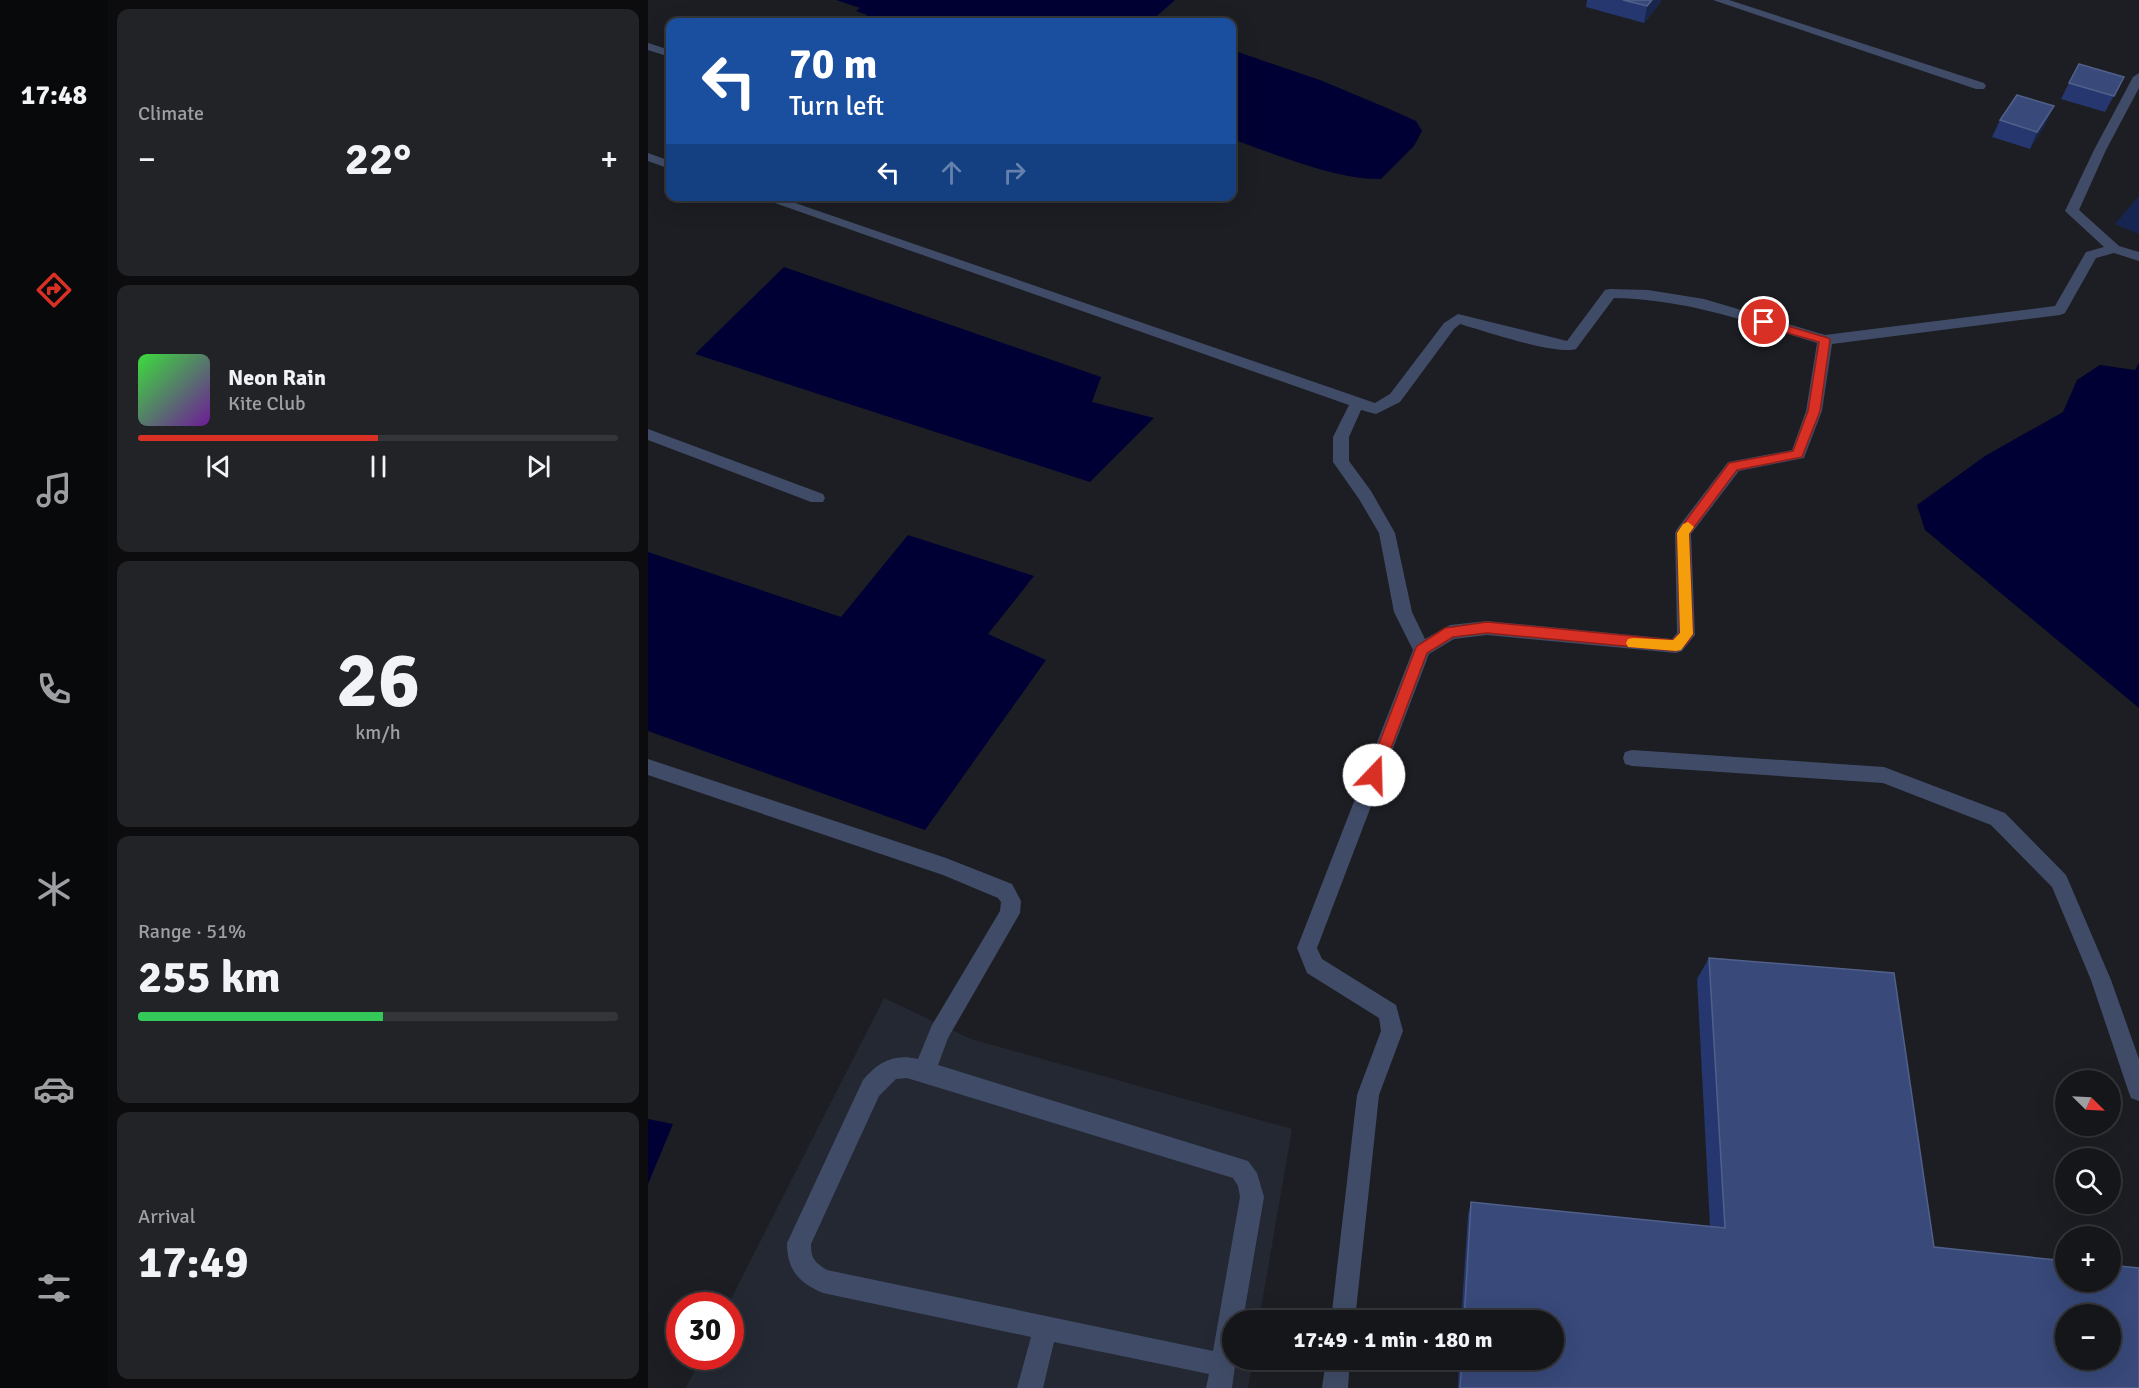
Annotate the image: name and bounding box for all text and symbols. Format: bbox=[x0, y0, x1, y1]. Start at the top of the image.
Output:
text: 70 m bbox=[789, 39, 878, 90]
icon: left bbox=[690, 42, 768, 120]
text: 17:48 bbox=[21, 79, 87, 112]
text: Turn left bbox=[789, 90, 884, 123]
text: Climate bbox=[138, 101, 204, 126]
text: 22° bbox=[345, 132, 411, 187]
text: − bbox=[138, 139, 156, 180]
text: + bbox=[600, 139, 618, 180]
icon: left bbox=[872, 156, 905, 189]
icon: ahead bbox=[935, 156, 968, 189]
icon: right bbox=[998, 156, 1031, 189]
icon: directions bbox=[33, 269, 75, 311]
pin bbox=[1738, 296, 1789, 347]
icon: arrive bbox=[1747, 305, 1780, 338]
text: Neon Rain bbox=[228, 364, 326, 391]
text: Kite Club bbox=[228, 391, 306, 416]
icon: previous bbox=[202, 450, 235, 483]
icon: pause bbox=[362, 450, 395, 483]
icon: next bbox=[522, 450, 555, 483]
icon: music bbox=[33, 469, 75, 511]
text: 26 bbox=[336, 633, 420, 729]
icon: phone bbox=[33, 668, 75, 710]
text: km/h bbox=[355, 720, 401, 745]
position arrow bbox=[1342, 743, 1406, 807]
icon: climate bbox=[33, 868, 75, 910]
text: Range · 51% bbox=[138, 919, 246, 944]
text: 255 km bbox=[138, 950, 281, 1005]
icon: car bbox=[33, 1068, 75, 1110]
north arrow bbox=[2055, 1070, 2121, 1136]
map controls bbox=[2055, 1070, 2121, 1370]
button: search bbox=[2055, 1148, 2121, 1214]
text: Arrival bbox=[138, 1204, 196, 1229]
button: + bbox=[2055, 1226, 2121, 1292]
text: 17:49 bbox=[138, 1235, 248, 1290]
icon: filters bbox=[33, 1267, 75, 1309]
speed limit sign: 30 bbox=[666, 1292, 744, 1370]
button: − bbox=[2055, 1304, 2121, 1370]
text: 17:49 · 1 min · 180 m bbox=[1293, 1326, 1493, 1353]

